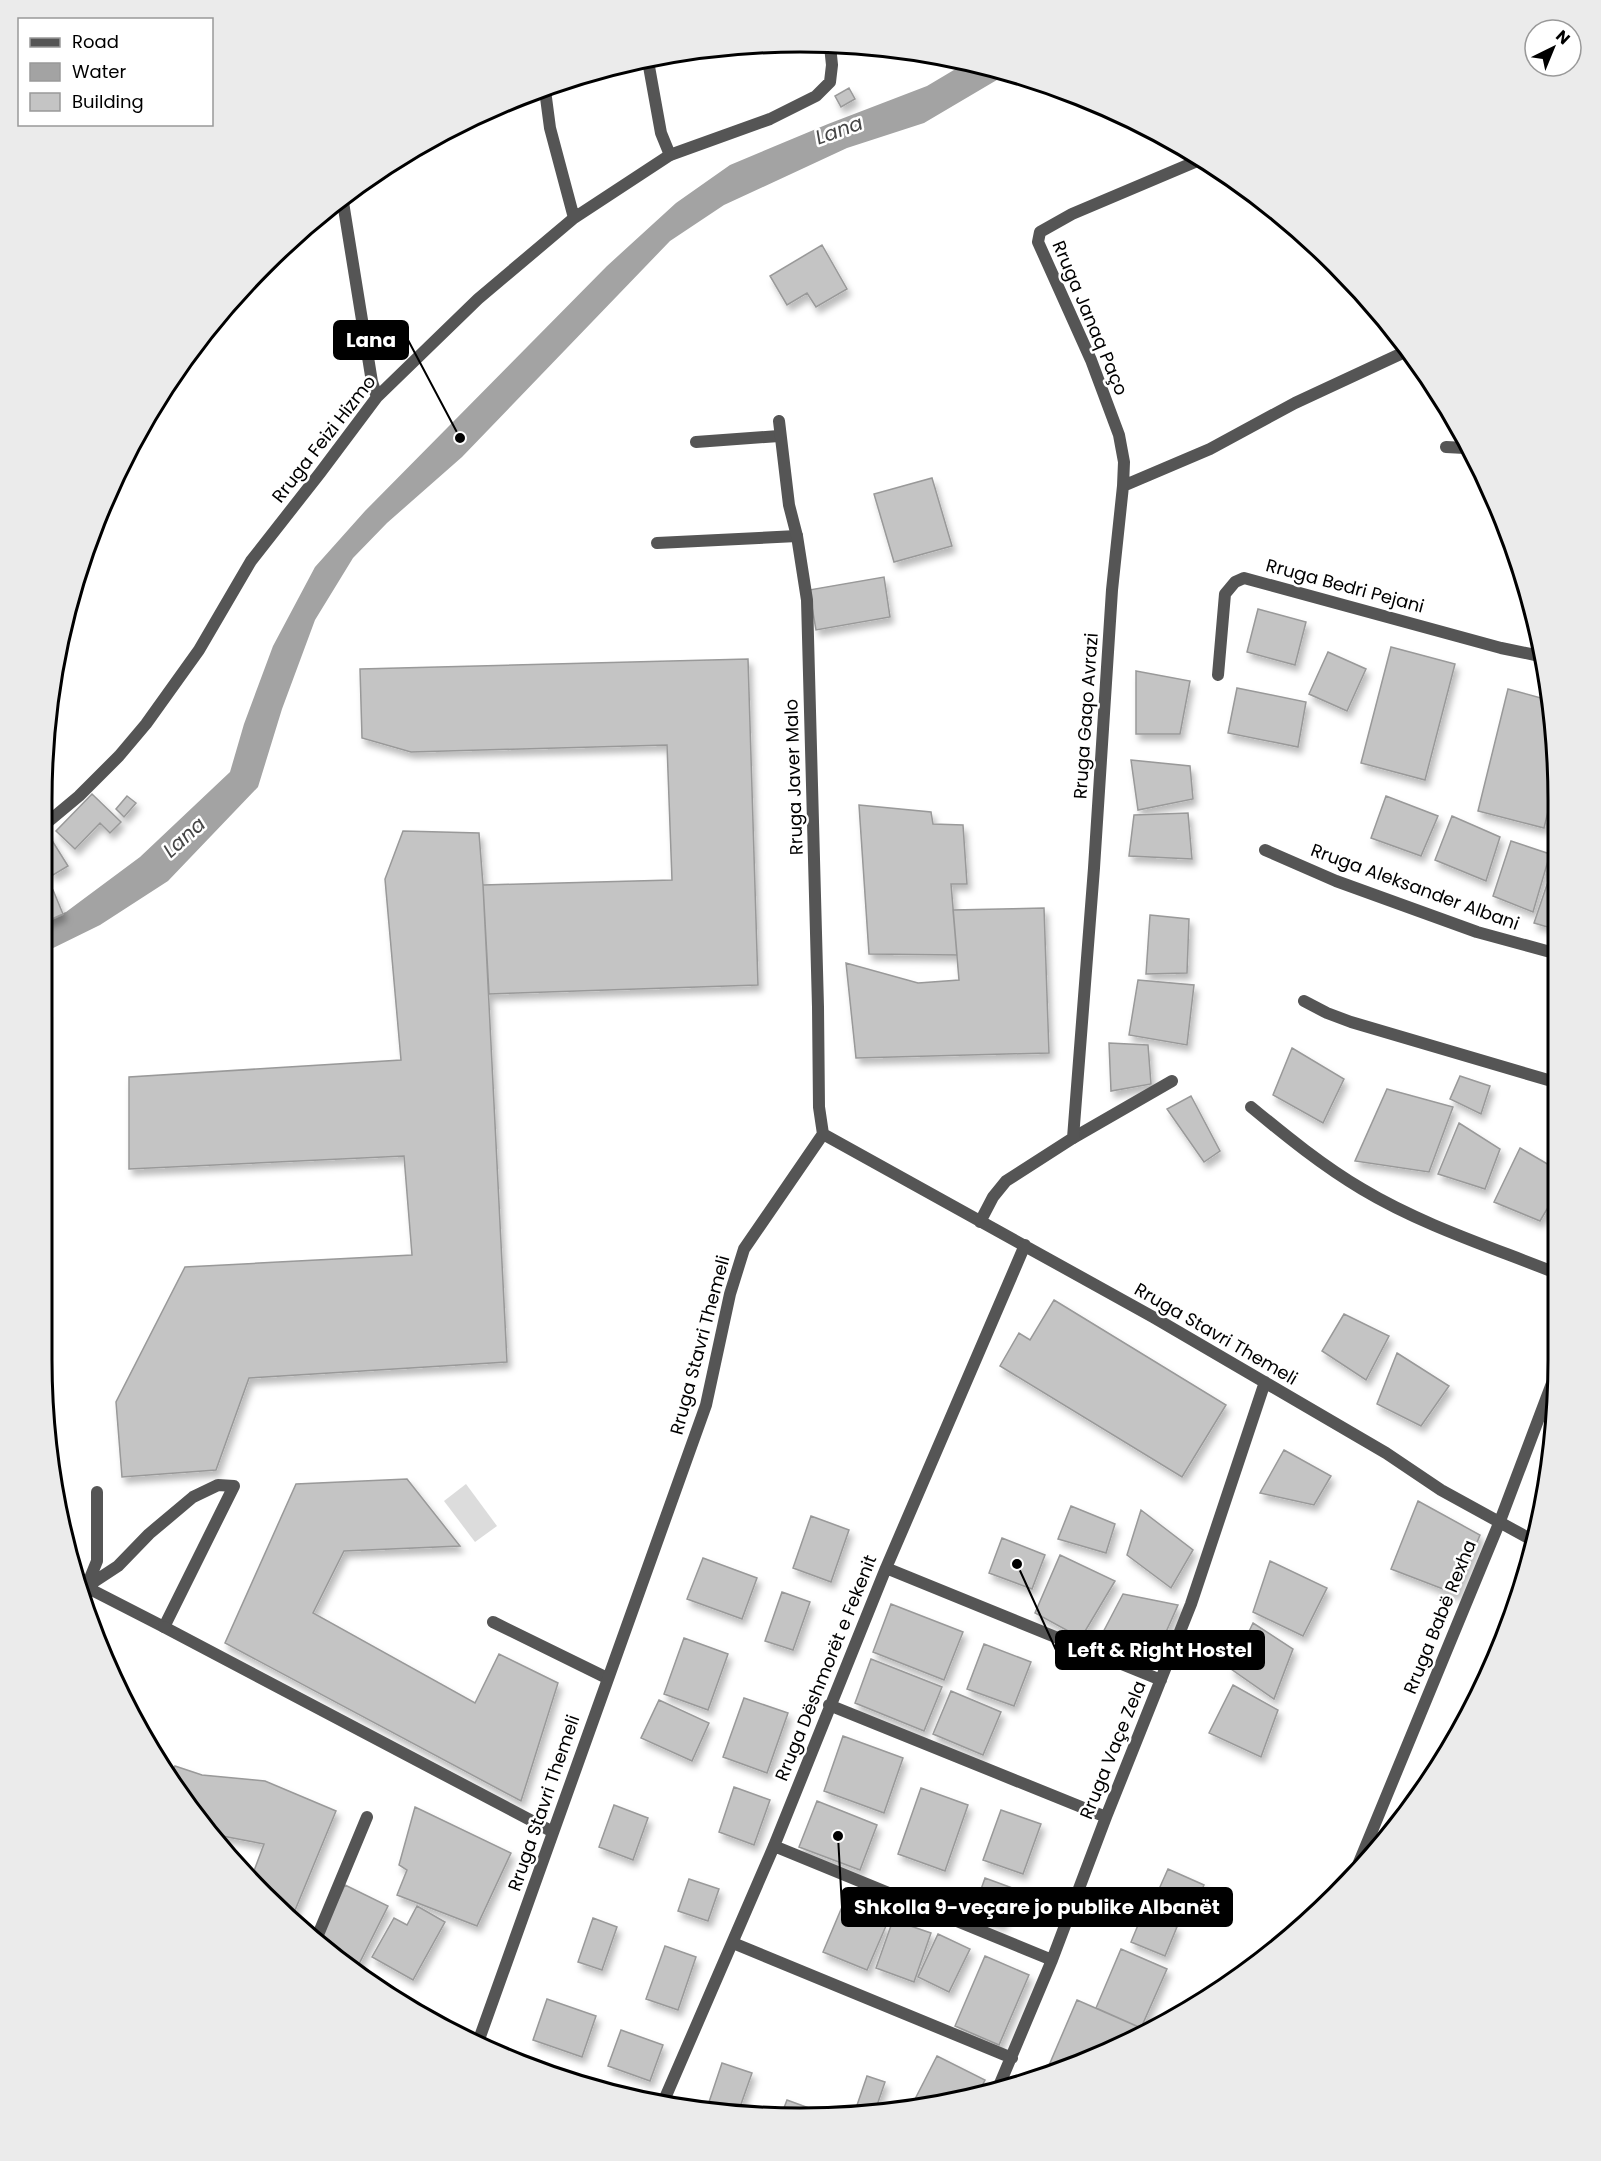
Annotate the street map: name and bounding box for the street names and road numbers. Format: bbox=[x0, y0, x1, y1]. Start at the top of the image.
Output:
street label: Rruga Janaq Paço bbox=[1047, 237, 1134, 399]
street label: Rruga Feizi Hizmo bbox=[266, 370, 381, 508]
street label: Rruga Bedri Pejani bbox=[1263, 552, 1427, 619]
street label: Rruga Gaqo Avrazi bbox=[1067, 632, 1104, 800]
street label: Rruga Javer Malo bbox=[778, 698, 809, 856]
street label: Rruga Aleksander Albani bbox=[1307, 837, 1523, 936]
street label: Rruga Stavri Themeli bbox=[664, 1252, 735, 1437]
street label: Rruga Stavri Themeli bbox=[1130, 1277, 1302, 1391]
street label: Rruga Babë Rexha bbox=[1397, 1536, 1482, 1698]
street label: Rruga Dëshmorët e Fekenit bbox=[769, 1551, 882, 1784]
street label: Rruga Vaçe Zela bbox=[1073, 1677, 1152, 1823]
street label: Rruga Stavri Themeli bbox=[502, 1711, 585, 1894]

